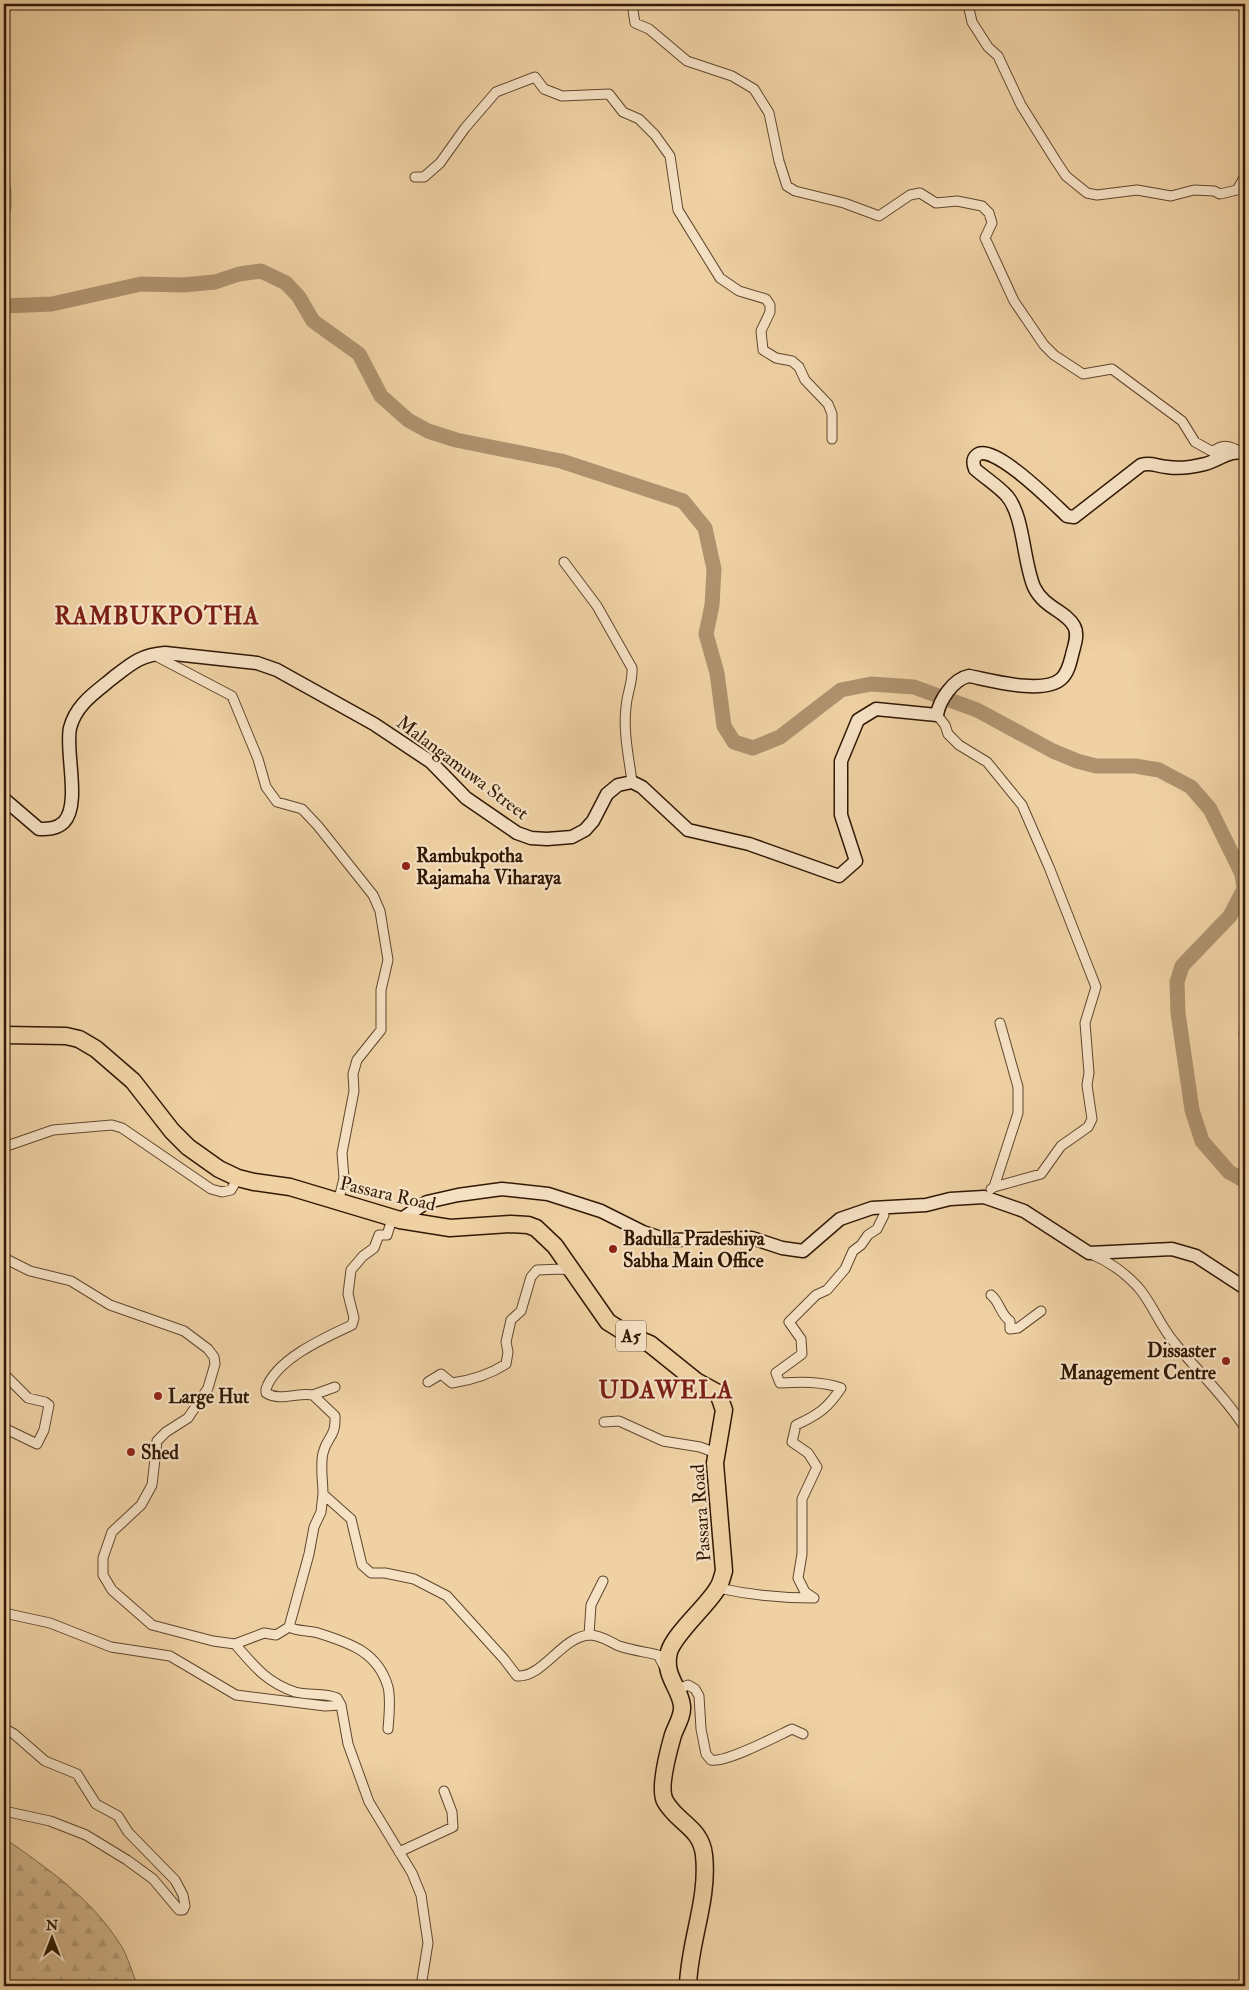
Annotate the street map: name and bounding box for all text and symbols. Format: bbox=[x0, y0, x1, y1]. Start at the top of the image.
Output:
district label: RAMBUKPOTHA bbox=[54, 601, 260, 632]
street label: Malangamuwa Street bbox=[392, 710, 533, 825]
place label: Rambukpotha Rajamaha Viharaya bbox=[416, 844, 562, 891]
marker: Rambukpotha Rajamaha Viharaya bbox=[400, 860, 412, 872]
street label: Passara Road bbox=[337, 1171, 439, 1217]
place label: Badulla Pradeshiya Sabha Main Office bbox=[623, 1227, 766, 1273]
marker: Badulla Pradeshiya Sabha Main Office bbox=[607, 1243, 619, 1255]
road number: A5 bbox=[616, 1320, 646, 1352]
place label: Dissaster Management Centre bbox=[1059, 1339, 1217, 1386]
marker: Dissaster Management Centre bbox=[1220, 1355, 1232, 1367]
district label: UDAWELA bbox=[599, 1375, 733, 1406]
place label: Large Hut bbox=[168, 1385, 250, 1410]
marker: Large Hut bbox=[152, 1390, 164, 1402]
place label: Shed bbox=[141, 1441, 179, 1465]
marker: Shed bbox=[125, 1446, 137, 1458]
street label: Passara Road bbox=[686, 1463, 716, 1563]
north arrow bbox=[28, 1912, 78, 1962]
text: N bbox=[45, 1917, 59, 1934]

